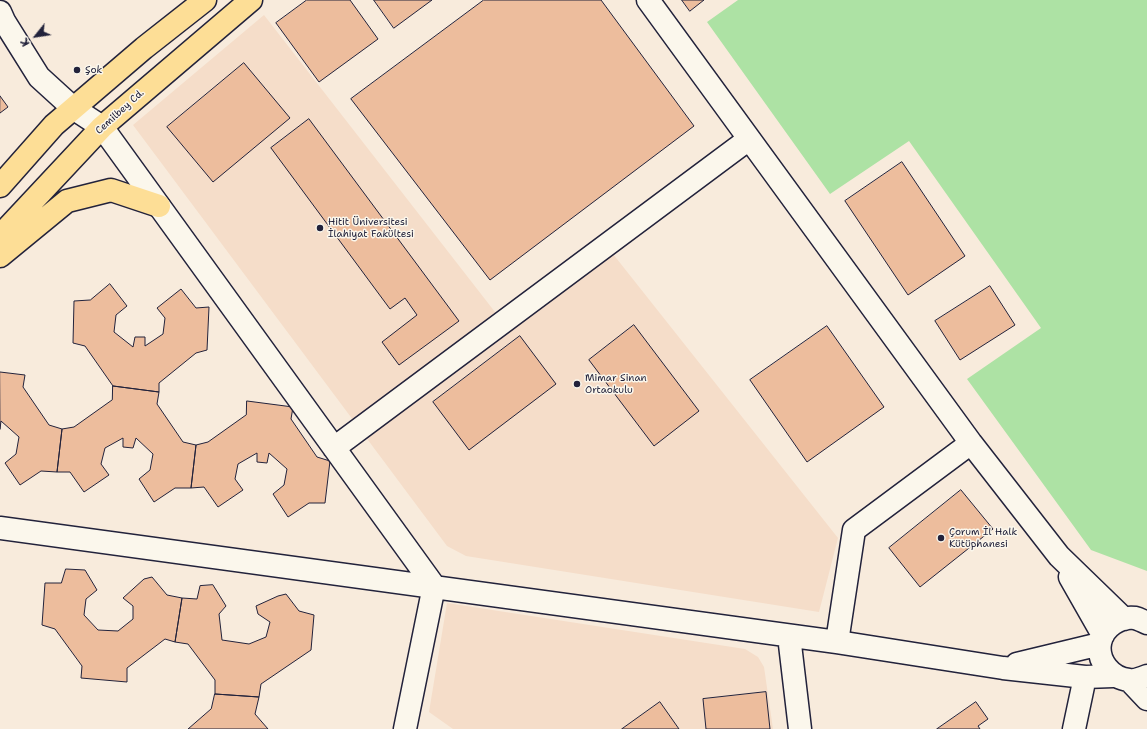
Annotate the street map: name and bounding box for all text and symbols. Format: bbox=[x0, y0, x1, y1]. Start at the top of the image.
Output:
north arrow bbox=[16, 16, 56, 56]
text: K bbox=[17, 35, 34, 49]
place label: Şok bbox=[85, 64, 102, 76]
marker: Şok bbox=[72, 65, 82, 75]
street label: Cemilbey Cd. bbox=[93, 87, 147, 137]
place label: Hitit Üniversitesi İlahiyat Fakültesi bbox=[328, 216, 414, 240]
marker: Hitit Üniversitesi İlahiyat Fakültesi bbox=[315, 223, 325, 233]
place label: Mimar Sinan Ortaokulu bbox=[585, 372, 647, 396]
marker: Mimar Sinan Ortaokulu bbox=[572, 379, 582, 389]
place label: Çorum İl Halk Kütüphanesi bbox=[949, 526, 1017, 550]
marker: Çorum İl Halk Kütüphanesi bbox=[936, 533, 946, 543]

